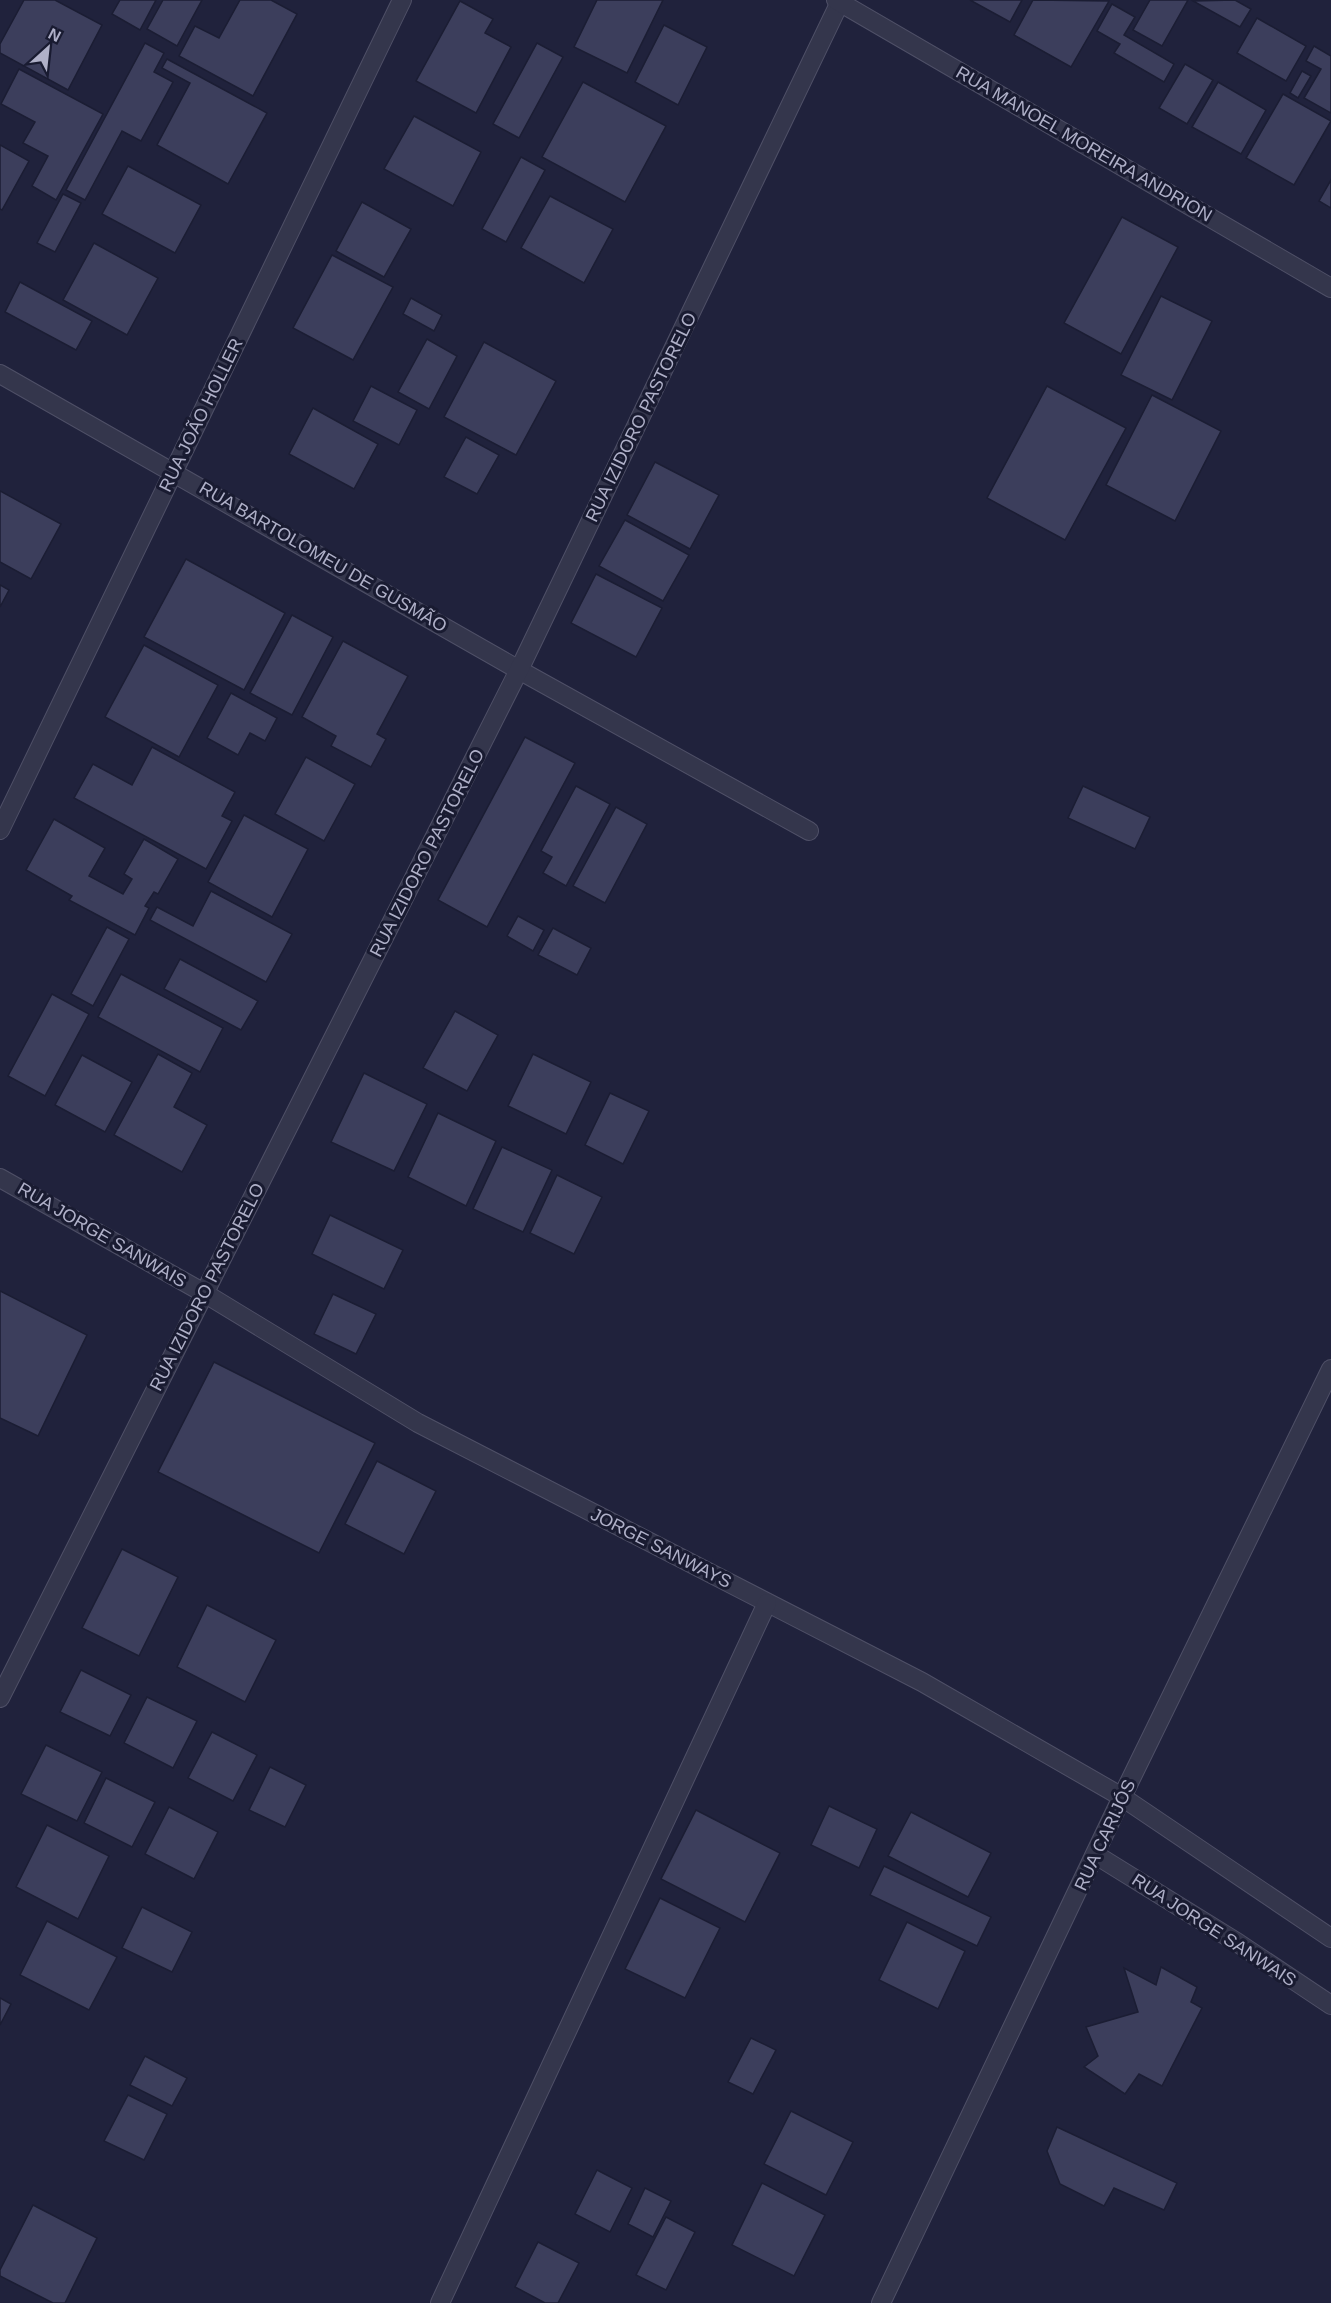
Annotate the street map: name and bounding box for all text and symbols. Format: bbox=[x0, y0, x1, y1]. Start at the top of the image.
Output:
north arrow bbox=[18, 18, 78, 78]
text: N bbox=[46, 25, 64, 45]
street label: RUA MANOEL MOREIRA ANDRION bbox=[952, 62, 1216, 226]
street label: RUA IZIDORO PASTORELO bbox=[582, 309, 700, 525]
street label: RUA JOÃO HOLLER bbox=[154, 335, 247, 495]
street label: RUA BARTOLOMEU DE GUSMÃO bbox=[196, 477, 451, 636]
street label: RUA IZIDORO PASTORELO bbox=[366, 746, 488, 960]
street label: RUA JORGE SANWAIS bbox=[14, 1178, 190, 1292]
street label: RUA IZIDORO PASTORELO bbox=[146, 1180, 268, 1394]
street label: JORGE SANWAYS bbox=[587, 1504, 735, 1592]
street label: RUA CARIJÓS bbox=[1070, 1776, 1139, 1894]
street label: RUA JORGE SANWAIS bbox=[1128, 1869, 1300, 1991]

